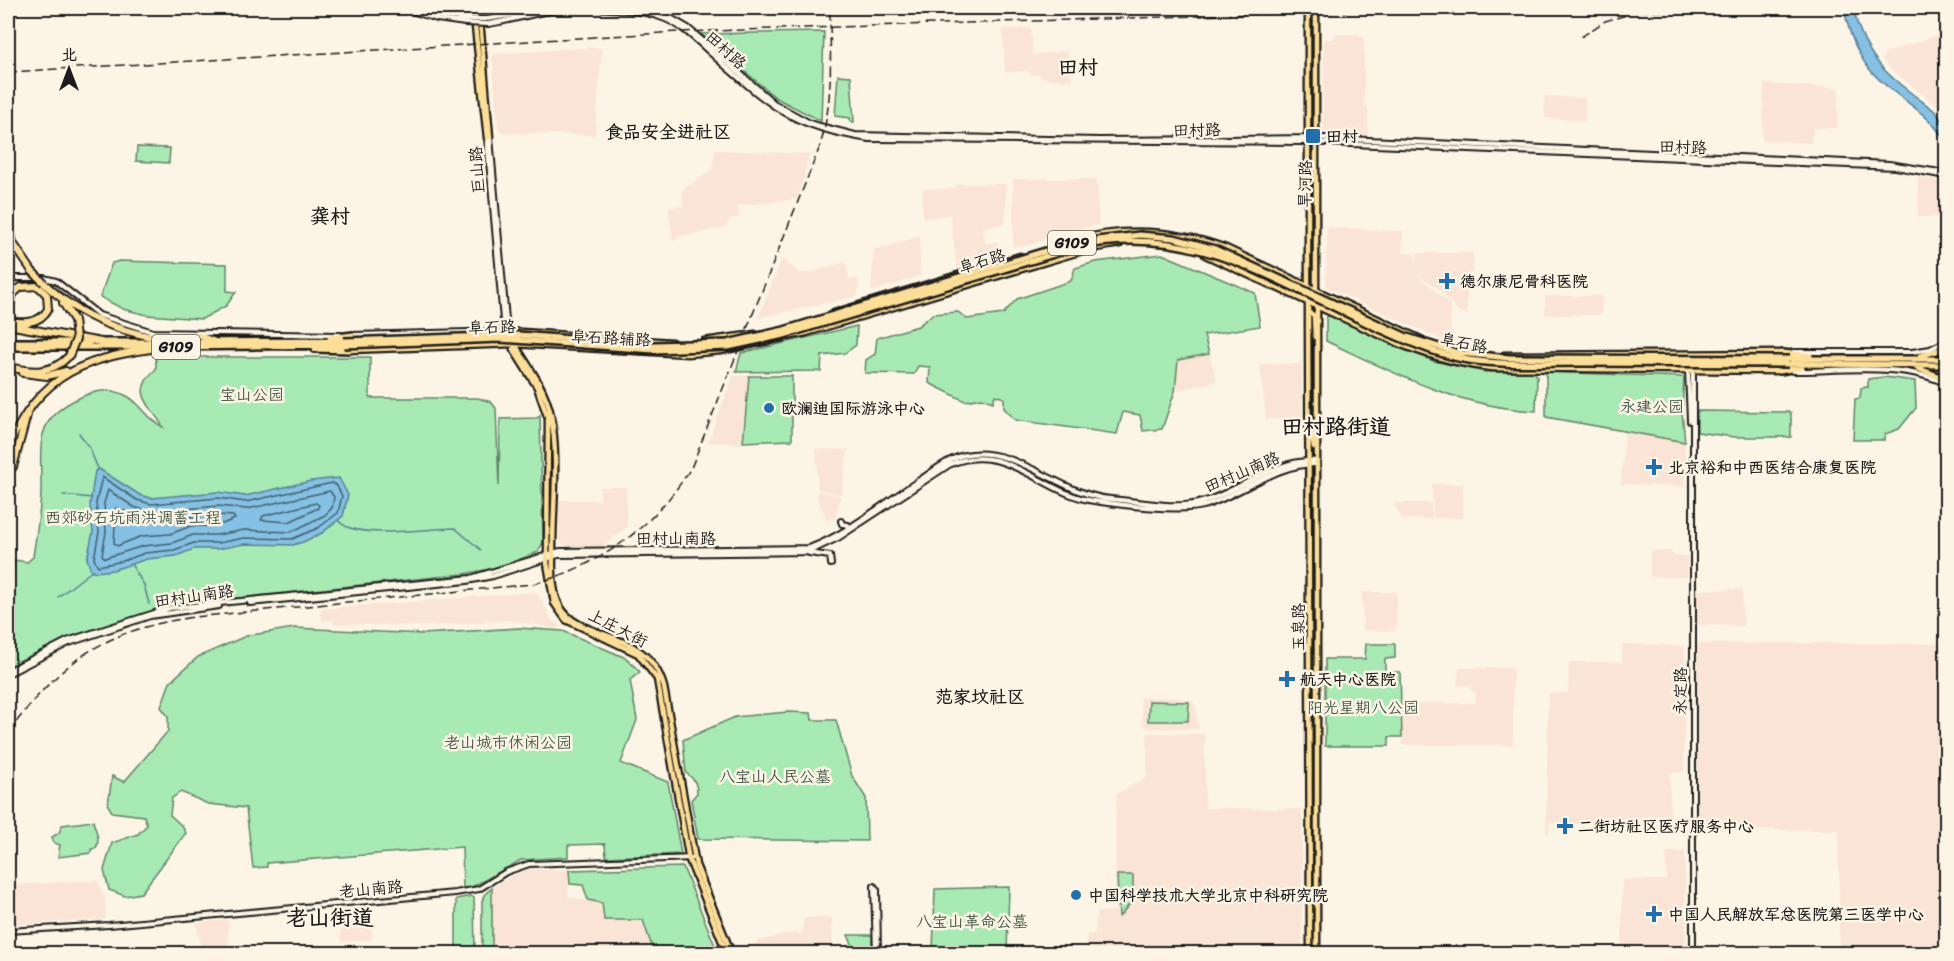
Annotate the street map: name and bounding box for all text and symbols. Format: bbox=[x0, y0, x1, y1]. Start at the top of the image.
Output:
street label: 田村路 bbox=[698, 23, 754, 77]
north arrow bbox=[39, 39, 99, 99]
text: 北 bbox=[61, 40, 77, 69]
district label: 田村 bbox=[1058, 50, 1098, 85]
street label: 田村路 bbox=[1173, 115, 1221, 145]
district label: 食品安全进社区 bbox=[605, 116, 731, 148]
place label: 田村 bbox=[1326, 122, 1358, 151]
marker: 田村 bbox=[1304, 127, 1322, 145]
street label: 田村路 bbox=[1659, 132, 1707, 162]
street label: 巨山路 bbox=[461, 145, 493, 195]
street label: 旱河路 bbox=[1290, 160, 1320, 208]
district label: 龚村 bbox=[310, 199, 350, 234]
road number: G109 bbox=[1048, 231, 1096, 255]
street label: 阜石路 bbox=[955, 240, 1009, 282]
place label: 德尔康尼骨科医院 bbox=[1460, 267, 1588, 296]
marker: 德尔康尼骨科医院 bbox=[1438, 272, 1456, 290]
street label: 阜石路 bbox=[468, 312, 516, 342]
street label: 阜石路辅路 bbox=[570, 321, 652, 355]
street label: 阜石路 bbox=[1438, 324, 1490, 362]
road number: G109 bbox=[152, 335, 200, 359]
park label: 宝山公园 bbox=[220, 380, 284, 409]
park label: 永建公园 bbox=[1620, 392, 1684, 421]
place label: 欧澜迪国际游泳中心 bbox=[781, 394, 925, 423]
marker: 欧澜迪国际游泳中心 bbox=[762, 401, 776, 415]
district label: 田村路街道 bbox=[1281, 407, 1391, 446]
street label: 田村山南路 bbox=[1200, 443, 1284, 501]
place label: 北京裕和中西医结合康复医院 bbox=[1668, 453, 1876, 482]
marker: 北京裕和中西医结合康复医院 bbox=[1645, 458, 1663, 476]
park label: 西郊砂石坑雨洪调蓄工程 bbox=[45, 503, 221, 532]
street label: 田村山南路 bbox=[636, 524, 716, 553]
street label: 田村山南路 bbox=[152, 576, 236, 616]
street label: 上庄大街 bbox=[583, 601, 653, 655]
street label: 玉泉路 bbox=[1284, 603, 1313, 651]
place label: 航天中心医院 bbox=[1300, 665, 1396, 694]
street label: 永定路 bbox=[1666, 667, 1695, 715]
marker: 航天中心医院 bbox=[1278, 670, 1296, 688]
district label: 范家坟社区 bbox=[935, 681, 1025, 713]
park label: 阳光星期八公园 bbox=[1307, 693, 1419, 722]
park label: 老山城市休闲公园 bbox=[444, 728, 572, 757]
park label: 八宝山人民公墓 bbox=[719, 762, 831, 791]
place label: 二街坊社区医疗服务中心 bbox=[1578, 812, 1754, 841]
marker: 二街坊社区医疗服务中心 bbox=[1556, 817, 1574, 835]
street label: 老山南路 bbox=[338, 872, 404, 906]
place label: 中国科学技术大学北京中科研究院 bbox=[1088, 881, 1328, 910]
marker: 中国科学技术大学北京中科研究院 bbox=[1069, 888, 1083, 902]
district label: 老山街道 bbox=[286, 898, 374, 937]
place label: 中国人民解放军总医院第三医学中心 bbox=[1668, 900, 1924, 929]
marker: 中国人民解放军总医院第三医学中心 bbox=[1645, 905, 1663, 923]
park label: 八宝山革命公墓 bbox=[916, 907, 1028, 936]

